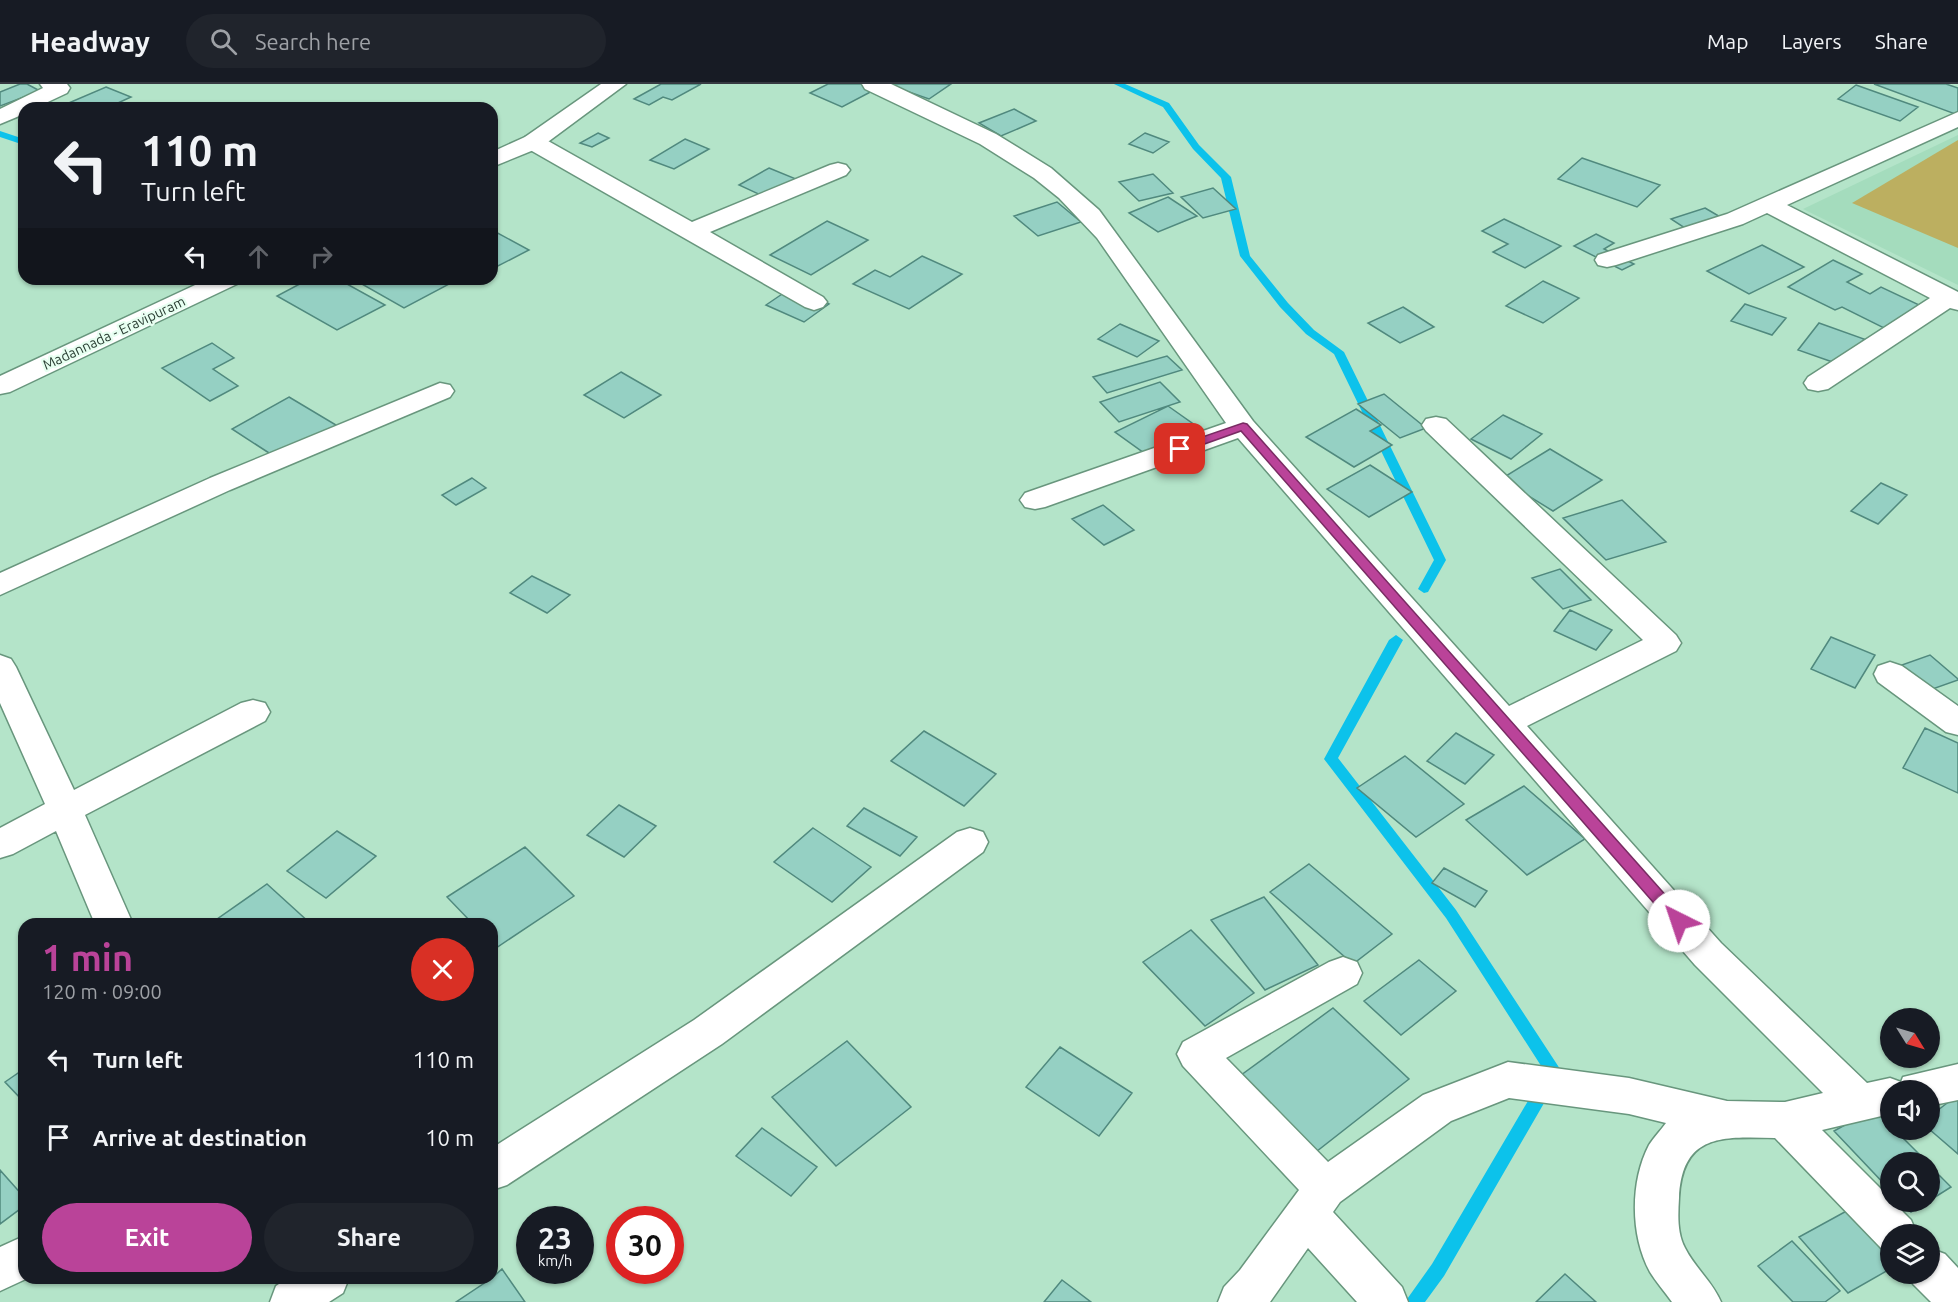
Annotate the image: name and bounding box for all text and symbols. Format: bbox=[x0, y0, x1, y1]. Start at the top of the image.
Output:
search box bbox=[186, 14, 606, 68]
icon: search bbox=[207, 25, 240, 58]
text: Headway bbox=[30, 26, 150, 57]
text: Search here bbox=[255, 29, 371, 54]
text: Map bbox=[1707, 29, 1748, 53]
text: Layers bbox=[1781, 29, 1842, 53]
text: Share bbox=[1875, 29, 1928, 53]
icon: left bbox=[42, 126, 120, 204]
text: 110 m bbox=[141, 127, 258, 174]
text: Turn left bbox=[141, 176, 245, 206]
icon: left bbox=[179, 240, 212, 273]
icon: ahead bbox=[242, 240, 275, 273]
icon: right bbox=[305, 240, 338, 273]
street label: Madannada - Eravipuram bbox=[40, 293, 188, 373]
pin bbox=[1154, 423, 1205, 474]
icon: arrive bbox=[1163, 432, 1196, 465]
position arrow bbox=[1647, 889, 1711, 953]
text: 1 min bbox=[42, 937, 133, 978]
button: close bbox=[411, 938, 474, 1001]
text: 120 m · 09:00 bbox=[42, 980, 162, 1003]
north arrow bbox=[1880, 1008, 1940, 1068]
map controls bbox=[1880, 1008, 1940, 1284]
icon: left bbox=[42, 1043, 75, 1076]
text: Turn left bbox=[93, 1047, 183, 1072]
text: 110 m bbox=[413, 1047, 474, 1072]
button: sound bbox=[1880, 1080, 1940, 1140]
icon: arrive bbox=[42, 1121, 75, 1154]
text: Arrive at destination bbox=[93, 1125, 307, 1150]
text: 10 m bbox=[425, 1125, 474, 1150]
button: search bbox=[1880, 1152, 1940, 1212]
button: Exit bbox=[42, 1203, 252, 1272]
button: Share bbox=[264, 1203, 474, 1272]
speed limit sign: 30 bbox=[606, 1206, 684, 1284]
text: 23 bbox=[538, 1221, 572, 1255]
button: layers bbox=[1880, 1224, 1940, 1284]
text: km/h bbox=[538, 1252, 572, 1269]

